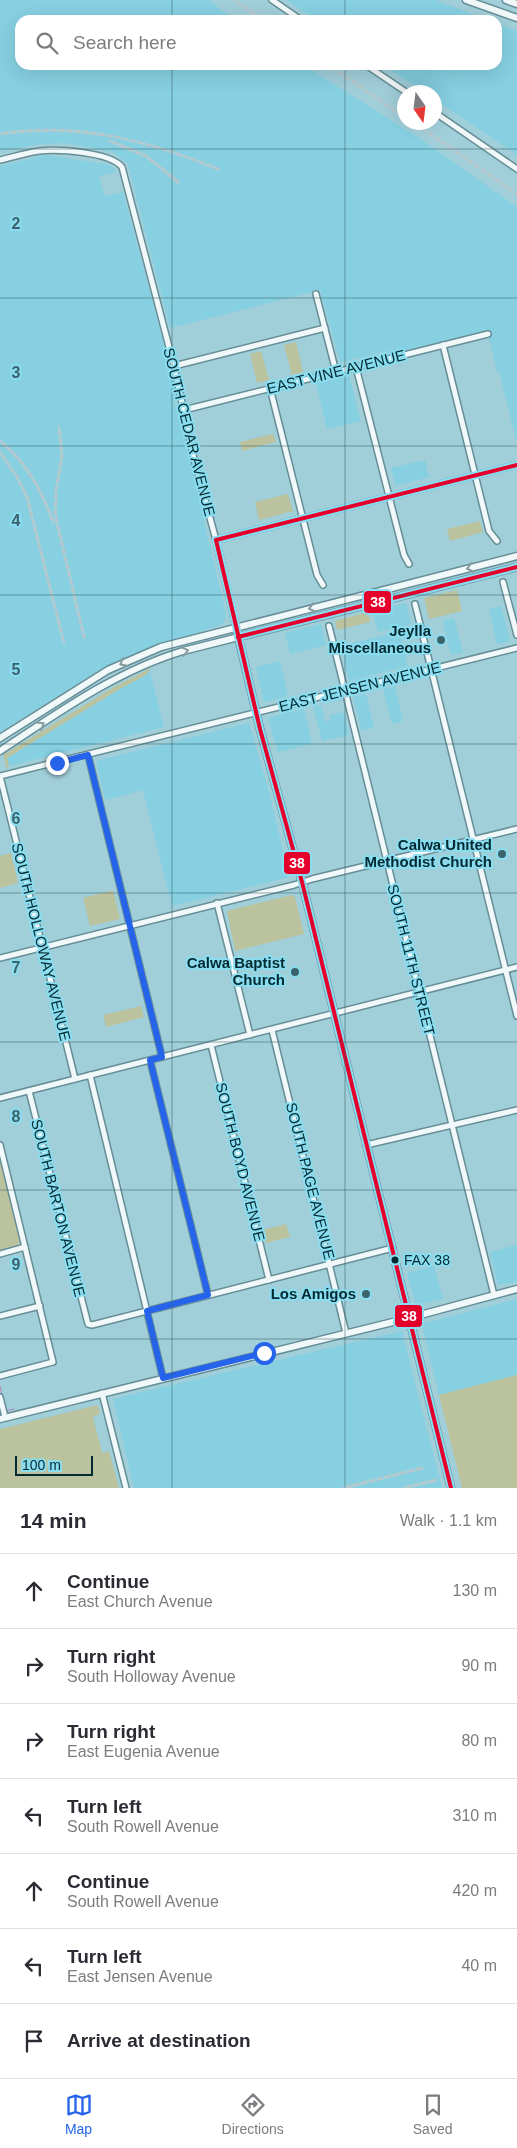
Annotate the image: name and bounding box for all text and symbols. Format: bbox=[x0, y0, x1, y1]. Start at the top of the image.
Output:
search box bbox=[15, 15, 502, 70]
icon: search bbox=[33, 29, 61, 57]
text: Search here bbox=[73, 32, 177, 53]
north arrow bbox=[397, 85, 442, 130]
text: 2 bbox=[12, 215, 21, 232]
street label: SOUTH CEDAR AVENUE bbox=[160, 346, 219, 518]
street label: EAST VINE AVENUE bbox=[265, 346, 407, 397]
text: 3 bbox=[12, 364, 21, 381]
text: 4 bbox=[12, 512, 21, 529]
one-way arrow bbox=[465, 562, 474, 573]
line badge: 38 bbox=[363, 590, 392, 614]
text: 38 bbox=[370, 594, 386, 610]
one-way arrow bbox=[309, 602, 317, 612]
place label: Jeylla Miscellaneous bbox=[328, 622, 432, 656]
marker: Jeylla Miscellaneous bbox=[435, 634, 447, 646]
one-way arrow bbox=[180, 646, 189, 656]
one-way arrow bbox=[119, 656, 128, 667]
street label: EAST JENSEN AVENUE bbox=[277, 658, 443, 715]
text: 5 bbox=[12, 661, 21, 678]
one-way arrow bbox=[36, 721, 45, 731]
route end bbox=[46, 752, 69, 775]
text: 6 bbox=[12, 810, 21, 827]
place label: Calwa United Methodist Church bbox=[365, 836, 492, 870]
street label: SOUTH HOLLOWAY AVENUE bbox=[9, 841, 74, 1043]
marker: Calwa United Methodist Church bbox=[496, 848, 508, 860]
line badge: 38 bbox=[283, 851, 311, 875]
text: 38 bbox=[289, 855, 305, 871]
street label: SOUTH 11TH STREET bbox=[384, 882, 439, 1037]
place label: Calwa Baptist Church bbox=[187, 954, 285, 988]
text: 7 bbox=[12, 959, 21, 976]
marker: Calwa Baptist Church bbox=[289, 966, 301, 978]
street label: SOUTH BOYD AVENUE bbox=[213, 1081, 268, 1243]
street label: SOUTH PAGE AVENUE bbox=[283, 1101, 338, 1261]
text: 8 bbox=[12, 1108, 21, 1125]
street label: SOUTH BARTON AVENUE bbox=[28, 1117, 89, 1298]
place label: FAX 38 bbox=[404, 1252, 450, 1268]
marker: FAX 38 bbox=[390, 1255, 400, 1265]
text: 9 bbox=[12, 1256, 21, 1273]
place label: Los Amigos bbox=[271, 1285, 356, 1302]
marker: Los Amigos bbox=[360, 1288, 372, 1300]
line badge: 38 bbox=[394, 1304, 423, 1328]
text: 38 bbox=[401, 1308, 417, 1324]
route start bbox=[253, 1342, 276, 1365]
scale bar bbox=[15, 1453, 92, 1476]
text: 100 m bbox=[22, 1457, 61, 1473]
text: 14 min bbox=[20, 1509, 87, 1532]
text: Walk · 1.1 km bbox=[400, 1512, 497, 1529]
text: Continue bbox=[67, 1571, 149, 1592]
icon: ahead bbox=[20, 1577, 48, 1605]
text: 130 m bbox=[453, 1582, 497, 1599]
text: East Church Avenue bbox=[67, 1593, 213, 1610]
text: Turn right bbox=[67, 1646, 155, 1667]
icon: right bbox=[20, 1652, 48, 1680]
text: 90 m bbox=[461, 1657, 497, 1674]
text: South Holloway Avenue bbox=[67, 1668, 236, 1685]
text: Turn right bbox=[67, 1721, 155, 1742]
icon: right bbox=[20, 1727, 48, 1755]
text: 80 m bbox=[461, 1732, 497, 1749]
text: East Eugenia Avenue bbox=[67, 1743, 220, 1760]
text: Turn left bbox=[67, 1796, 142, 1817]
icon: left bbox=[20, 1802, 48, 1830]
text: 310 m bbox=[453, 1807, 497, 1824]
text: South Rowell Avenue bbox=[67, 1818, 219, 1835]
text: Continue bbox=[67, 1871, 149, 1892]
icon: ahead bbox=[20, 1877, 48, 1905]
text: 420 m bbox=[453, 1882, 497, 1899]
text: South Rowell Avenue bbox=[67, 1893, 219, 1910]
text: Turn left bbox=[67, 1946, 142, 1967]
icon: left bbox=[20, 1952, 48, 1980]
text: 40 m bbox=[461, 1957, 497, 1974]
text: East Jensen Avenue bbox=[67, 1968, 213, 1985]
icon: arrive bbox=[20, 2027, 48, 2055]
text: Arrive at destination bbox=[67, 2030, 251, 2051]
tab: Map bbox=[65, 2091, 93, 2137]
tab: Directions bbox=[222, 2091, 284, 2137]
tab: Saved bbox=[413, 2091, 452, 2137]

